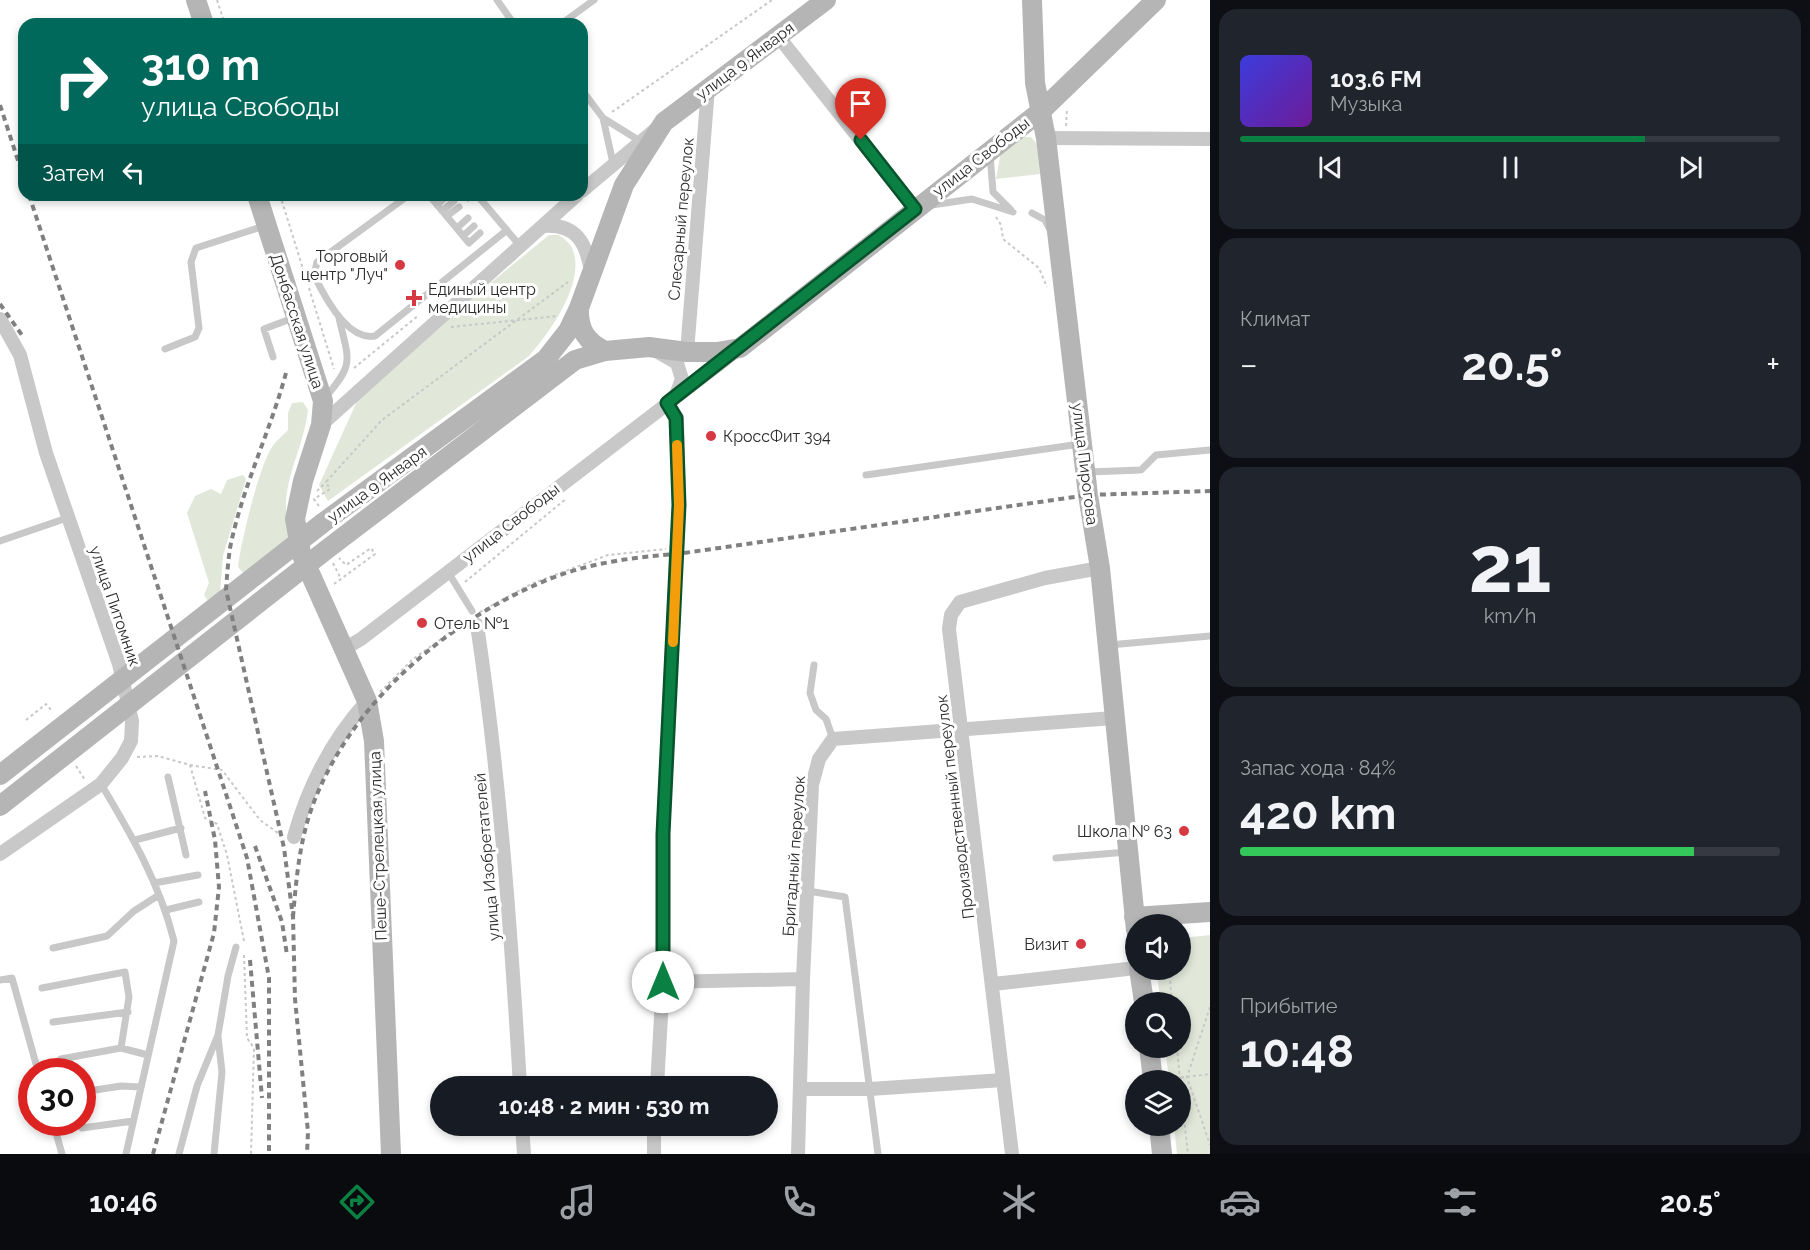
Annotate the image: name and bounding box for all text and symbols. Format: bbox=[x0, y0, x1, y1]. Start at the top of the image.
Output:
street label: улица 9 Января bbox=[692, 18, 798, 104]
text: 310 m bbox=[141, 41, 260, 90]
icon: right bbox=[42, 42, 120, 120]
text: 103.6 FM bbox=[1330, 66, 1422, 92]
pin bbox=[835, 78, 886, 140]
icon: arrive bbox=[844, 87, 877, 120]
text: улица Свободы bbox=[141, 91, 340, 122]
text: Музыка bbox=[1330, 92, 1402, 116]
street label: улица Свободы bbox=[929, 113, 1033, 201]
street label: Слесарный переулок bbox=[664, 137, 698, 301]
icon: previous bbox=[1314, 151, 1347, 184]
icon: pause bbox=[1494, 151, 1527, 184]
icon: next bbox=[1674, 151, 1707, 184]
icon: left bbox=[117, 156, 150, 189]
text: Затем bbox=[42, 160, 105, 186]
place label: Торговый центр "Луч" bbox=[301, 247, 388, 284]
street label: Донбасская улица bbox=[266, 251, 328, 391]
marker: Торговый центр "Луч" bbox=[393, 258, 407, 272]
place label: Единый центр медицины bbox=[428, 280, 536, 317]
marker: Единый центр медицины bbox=[405, 289, 423, 307]
text: Климат bbox=[1240, 307, 1310, 331]
text: 20.5° bbox=[1462, 338, 1562, 391]
text: − bbox=[1240, 345, 1258, 384]
text: + bbox=[1766, 345, 1780, 384]
street label: улица Пирогова bbox=[1068, 402, 1102, 526]
place label: КроссФит 394 bbox=[723, 427, 831, 446]
marker: КроссФит 394 bbox=[704, 429, 718, 443]
street label: улица 9 Января bbox=[324, 442, 430, 526]
street label: улица Свободы bbox=[459, 479, 563, 567]
text: 21 bbox=[1469, 519, 1551, 610]
street label: улица Питомник bbox=[86, 543, 144, 669]
text: km/h bbox=[1484, 604, 1536, 628]
place label: Отель №1 bbox=[434, 614, 509, 633]
marker: Отель №1 bbox=[415, 616, 429, 630]
street label: Производственный переулок bbox=[932, 694, 978, 920]
street label: Пеше-Стрелецкая улица bbox=[365, 751, 391, 941]
text: Запас хода · 84% bbox=[1240, 756, 1396, 780]
street label: улица Изобретателей bbox=[470, 772, 504, 942]
street label: Бригадный переулок bbox=[779, 775, 809, 937]
text: 420 km bbox=[1240, 787, 1397, 840]
place label: Школа № 63 bbox=[1077, 822, 1172, 841]
marker: Школа № 63 bbox=[1177, 824, 1191, 838]
map controls bbox=[1125, 914, 1191, 1136]
button: sound bbox=[1125, 914, 1191, 980]
place label: Визит bbox=[1024, 935, 1069, 954]
marker: Визит bbox=[1074, 937, 1088, 951]
position arrow bbox=[631, 950, 695, 1014]
button: search bbox=[1125, 992, 1191, 1058]
text: Прибытие bbox=[1240, 994, 1337, 1018]
text: 10:48 bbox=[1240, 1025, 1354, 1078]
speed limit sign: 30 bbox=[18, 1058, 96, 1136]
button: layers bbox=[1125, 1070, 1191, 1136]
text: 10:48 · 2 мин · 530 m bbox=[499, 1093, 709, 1119]
icon: directions bbox=[336, 1181, 378, 1223]
icon: music bbox=[557, 1181, 599, 1223]
icon: phone bbox=[778, 1181, 820, 1223]
icon: climate bbox=[998, 1181, 1040, 1223]
icon: car bbox=[1219, 1181, 1261, 1223]
icon: filters bbox=[1439, 1181, 1481, 1223]
text: 10:46 bbox=[89, 1187, 158, 1218]
text: 20.5° bbox=[1660, 1187, 1721, 1218]

